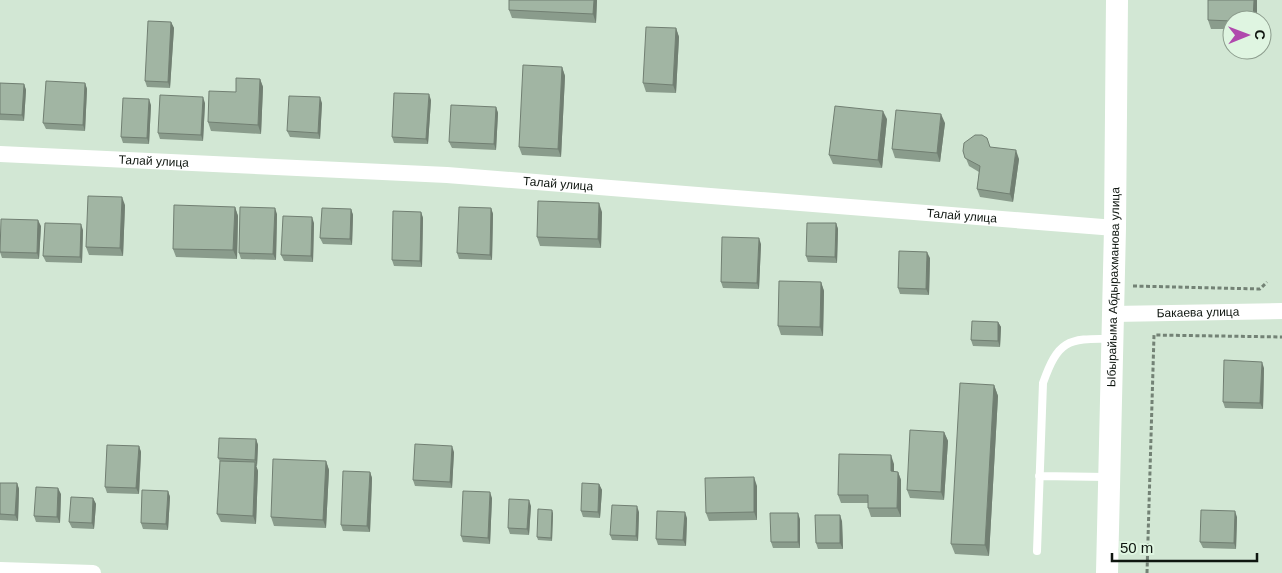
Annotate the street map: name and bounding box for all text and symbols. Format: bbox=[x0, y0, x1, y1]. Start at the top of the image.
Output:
north arrow bbox=[1222, 10, 1272, 60]
text: С bbox=[1252, 30, 1268, 40]
street label: Талай улица bbox=[118, 153, 190, 170]
street label: Талай улица bbox=[523, 174, 594, 194]
street label: Ыбырайыма Абдырахманова улица bbox=[1104, 187, 1122, 387]
street label: Талай улица bbox=[926, 206, 998, 226]
street label: Бакаева улица bbox=[1156, 305, 1240, 320]
scale bar bbox=[1112, 530, 1257, 562]
text: 50 m bbox=[1120, 539, 1153, 556]

